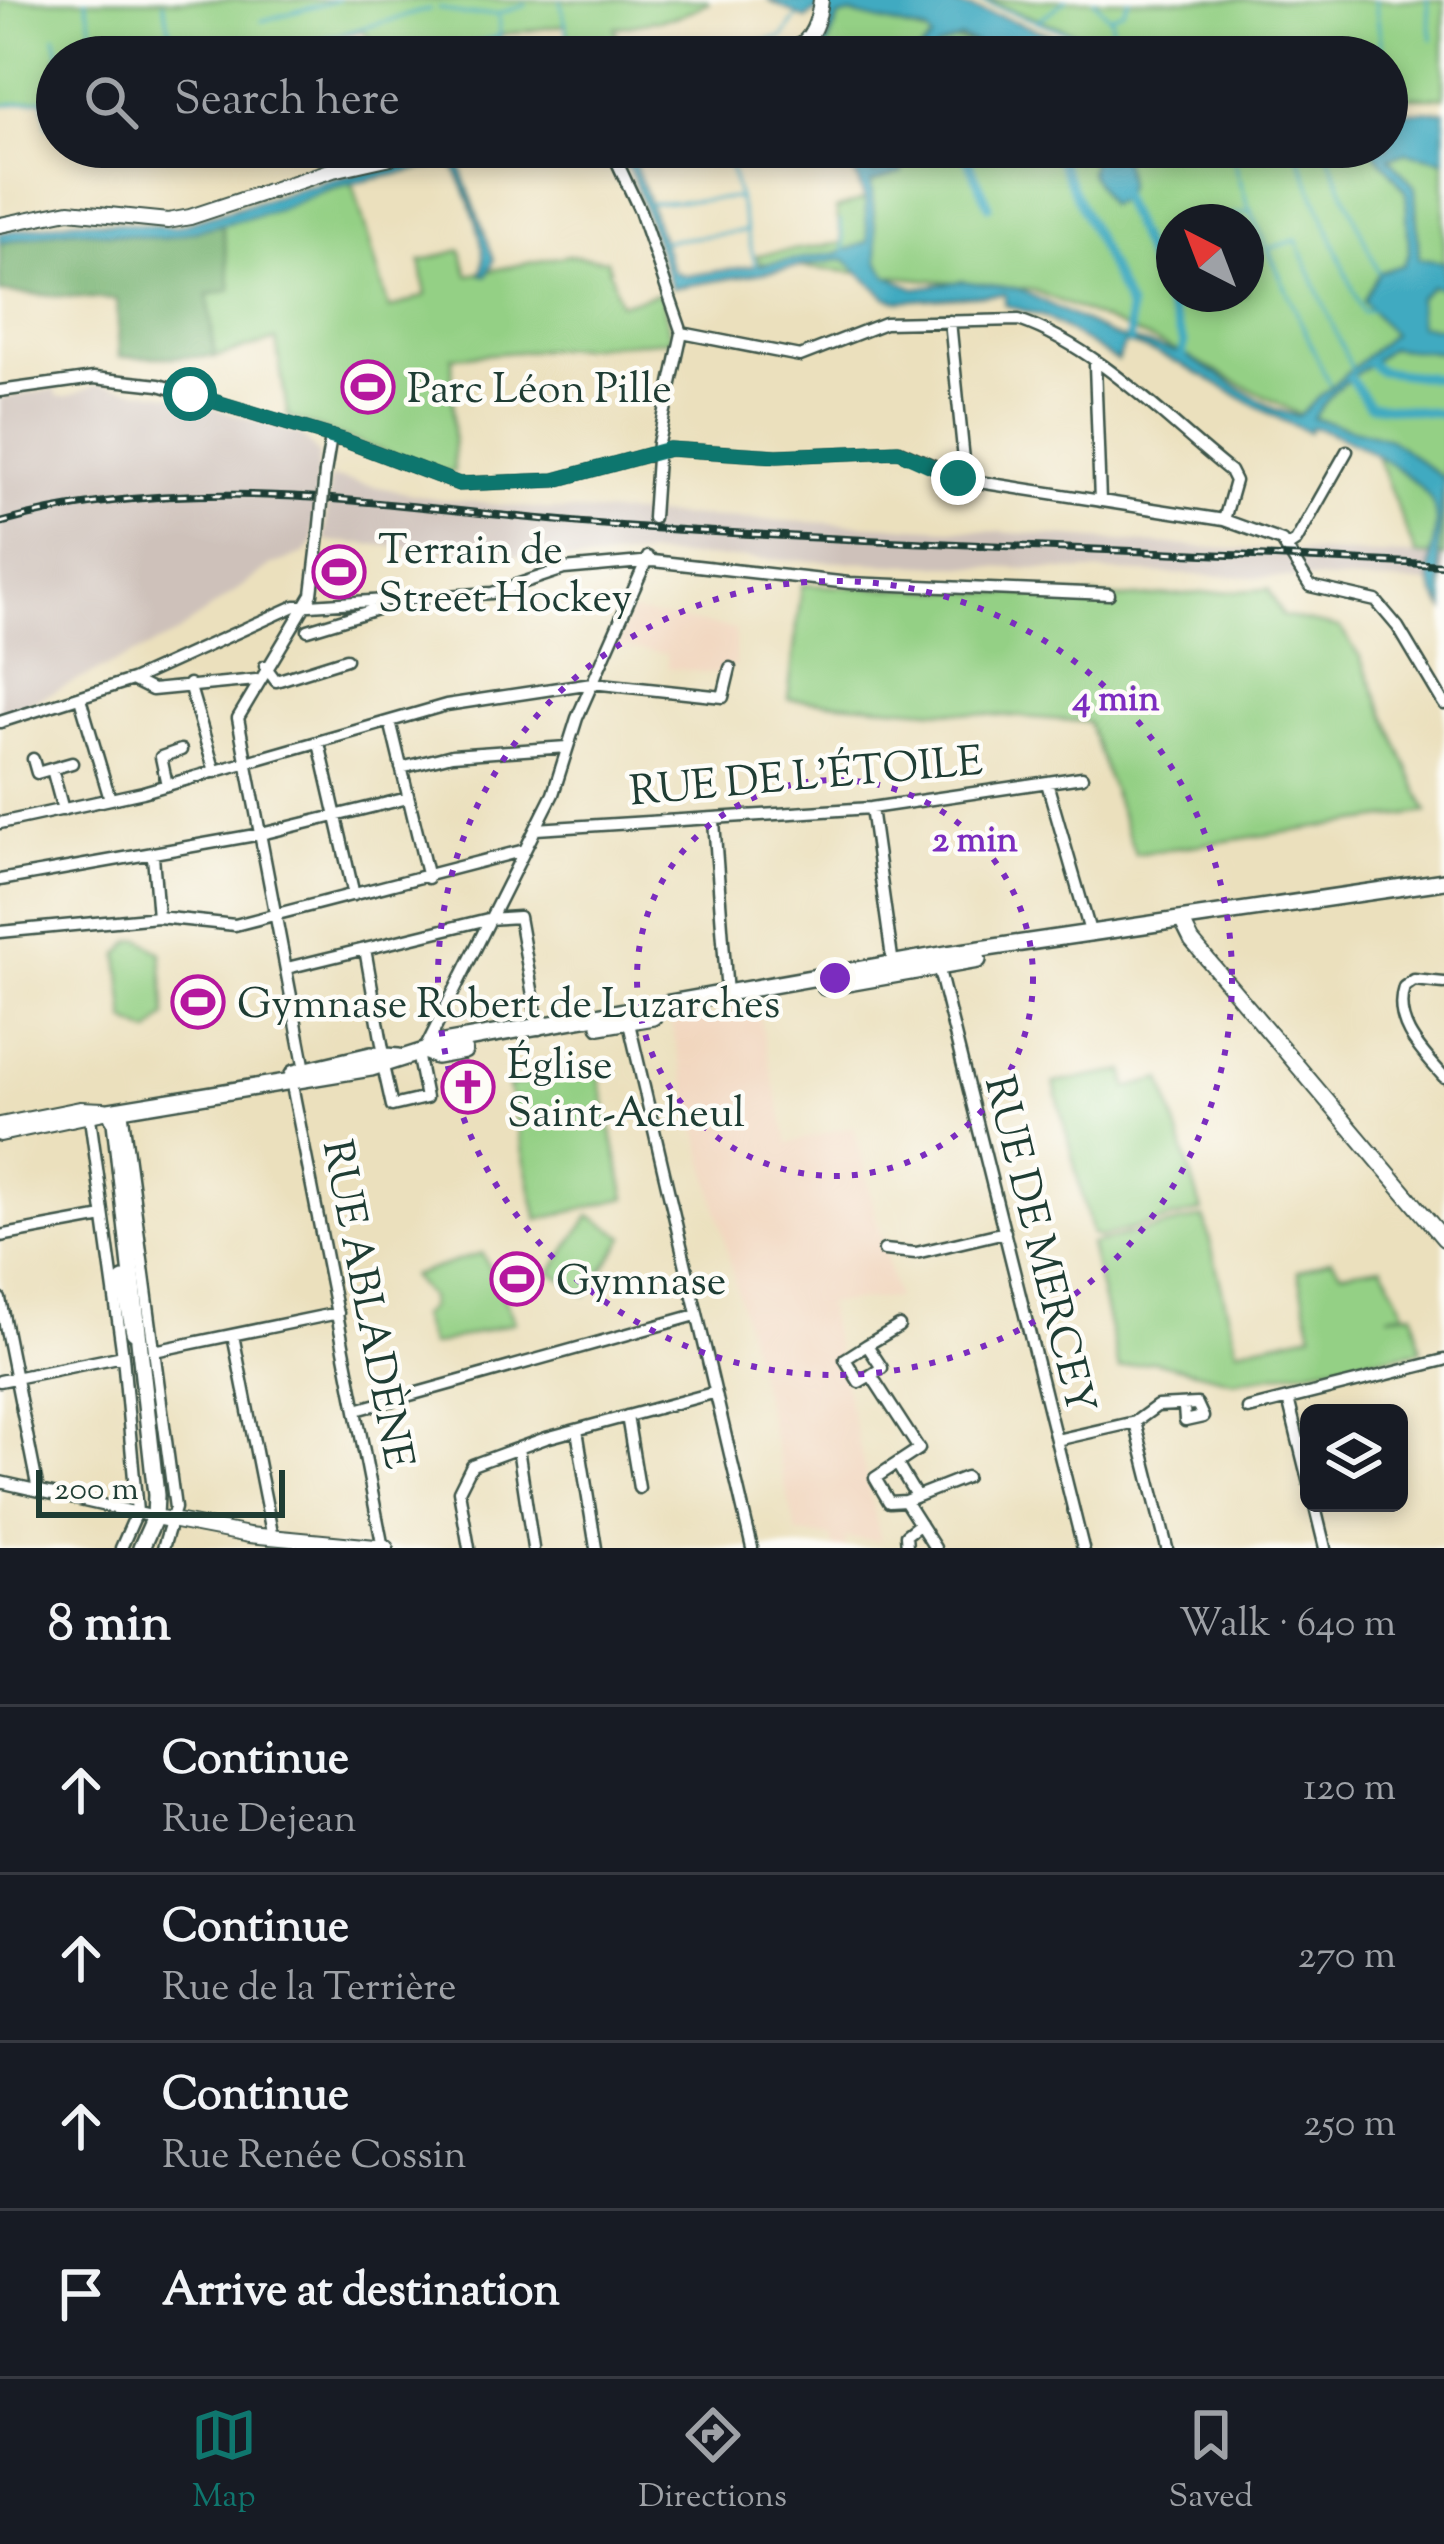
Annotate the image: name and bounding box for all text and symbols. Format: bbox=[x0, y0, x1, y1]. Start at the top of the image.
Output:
search box bbox=[36, 36, 1408, 168]
icon: search bbox=[78, 69, 144, 135]
text: Search here bbox=[174, 70, 400, 135]
north arrow bbox=[1156, 204, 1264, 312]
sports icon: Parc Léon Pille bbox=[340, 359, 396, 415]
place label: Parc Léon Pille bbox=[407, 362, 672, 422]
route start bbox=[163, 367, 217, 421]
route end bbox=[931, 451, 985, 505]
place label: Terrain de Street Hockey bbox=[378, 523, 632, 631]
sports icon: Terrain de Street Hockey bbox=[311, 544, 367, 600]
text: 4 min bbox=[1071, 675, 1160, 727]
street label: RUE DE L'ÉTOILE bbox=[627, 734, 985, 824]
text: 2 min bbox=[932, 816, 1019, 868]
centre of rings bbox=[814, 957, 856, 999]
sports icon: Gymnase Robert de Luzarches bbox=[170, 974, 226, 1030]
place label: Gymnase Robert de Luzarches bbox=[237, 977, 780, 1037]
place label: Église Saint-Acheul bbox=[507, 1038, 745, 1146]
church icon: Église Saint-Acheul bbox=[440, 1059, 496, 1115]
street label: RUE DE MERCEY bbox=[966, 1070, 1108, 1420]
street label: RUE ABLADÈNE bbox=[304, 1135, 426, 1475]
sports icon: Gymnase bbox=[489, 1251, 545, 1307]
place label: Gymnase bbox=[556, 1254, 726, 1314]
map controls bbox=[1300, 1404, 1408, 1512]
button: layers bbox=[1300, 1404, 1408, 1512]
scale bar bbox=[36, 1464, 285, 1517]
text: 200 m bbox=[54, 1467, 139, 1515]
text: 8 min bbox=[48, 1590, 171, 1663]
text: Walk · 640 m bbox=[1179, 1598, 1396, 1654]
text: Continue bbox=[162, 1729, 349, 1794]
icon: ahead bbox=[48, 1757, 114, 1823]
text: 120 m bbox=[1303, 1762, 1396, 1818]
text: Rue Dejean bbox=[162, 1794, 357, 1850]
text: Continue bbox=[162, 1897, 349, 1962]
icon: ahead bbox=[48, 1925, 114, 1991]
text: 270 m bbox=[1298, 1930, 1396, 1986]
text: Rue de la Terrière bbox=[162, 1962, 456, 2018]
text: Continue bbox=[162, 2065, 349, 2130]
icon: ahead bbox=[48, 2093, 114, 2159]
text: 250 m bbox=[1303, 2098, 1396, 2154]
text: Rue Renée Cossin bbox=[162, 2130, 467, 2186]
icon: arrive bbox=[48, 2261, 114, 2327]
text: Arrive at destination bbox=[162, 2261, 560, 2326]
tab: Map bbox=[191, 2402, 257, 2522]
tab: Directions bbox=[638, 2402, 787, 2522]
tab: Saved bbox=[1169, 2402, 1253, 2522]

